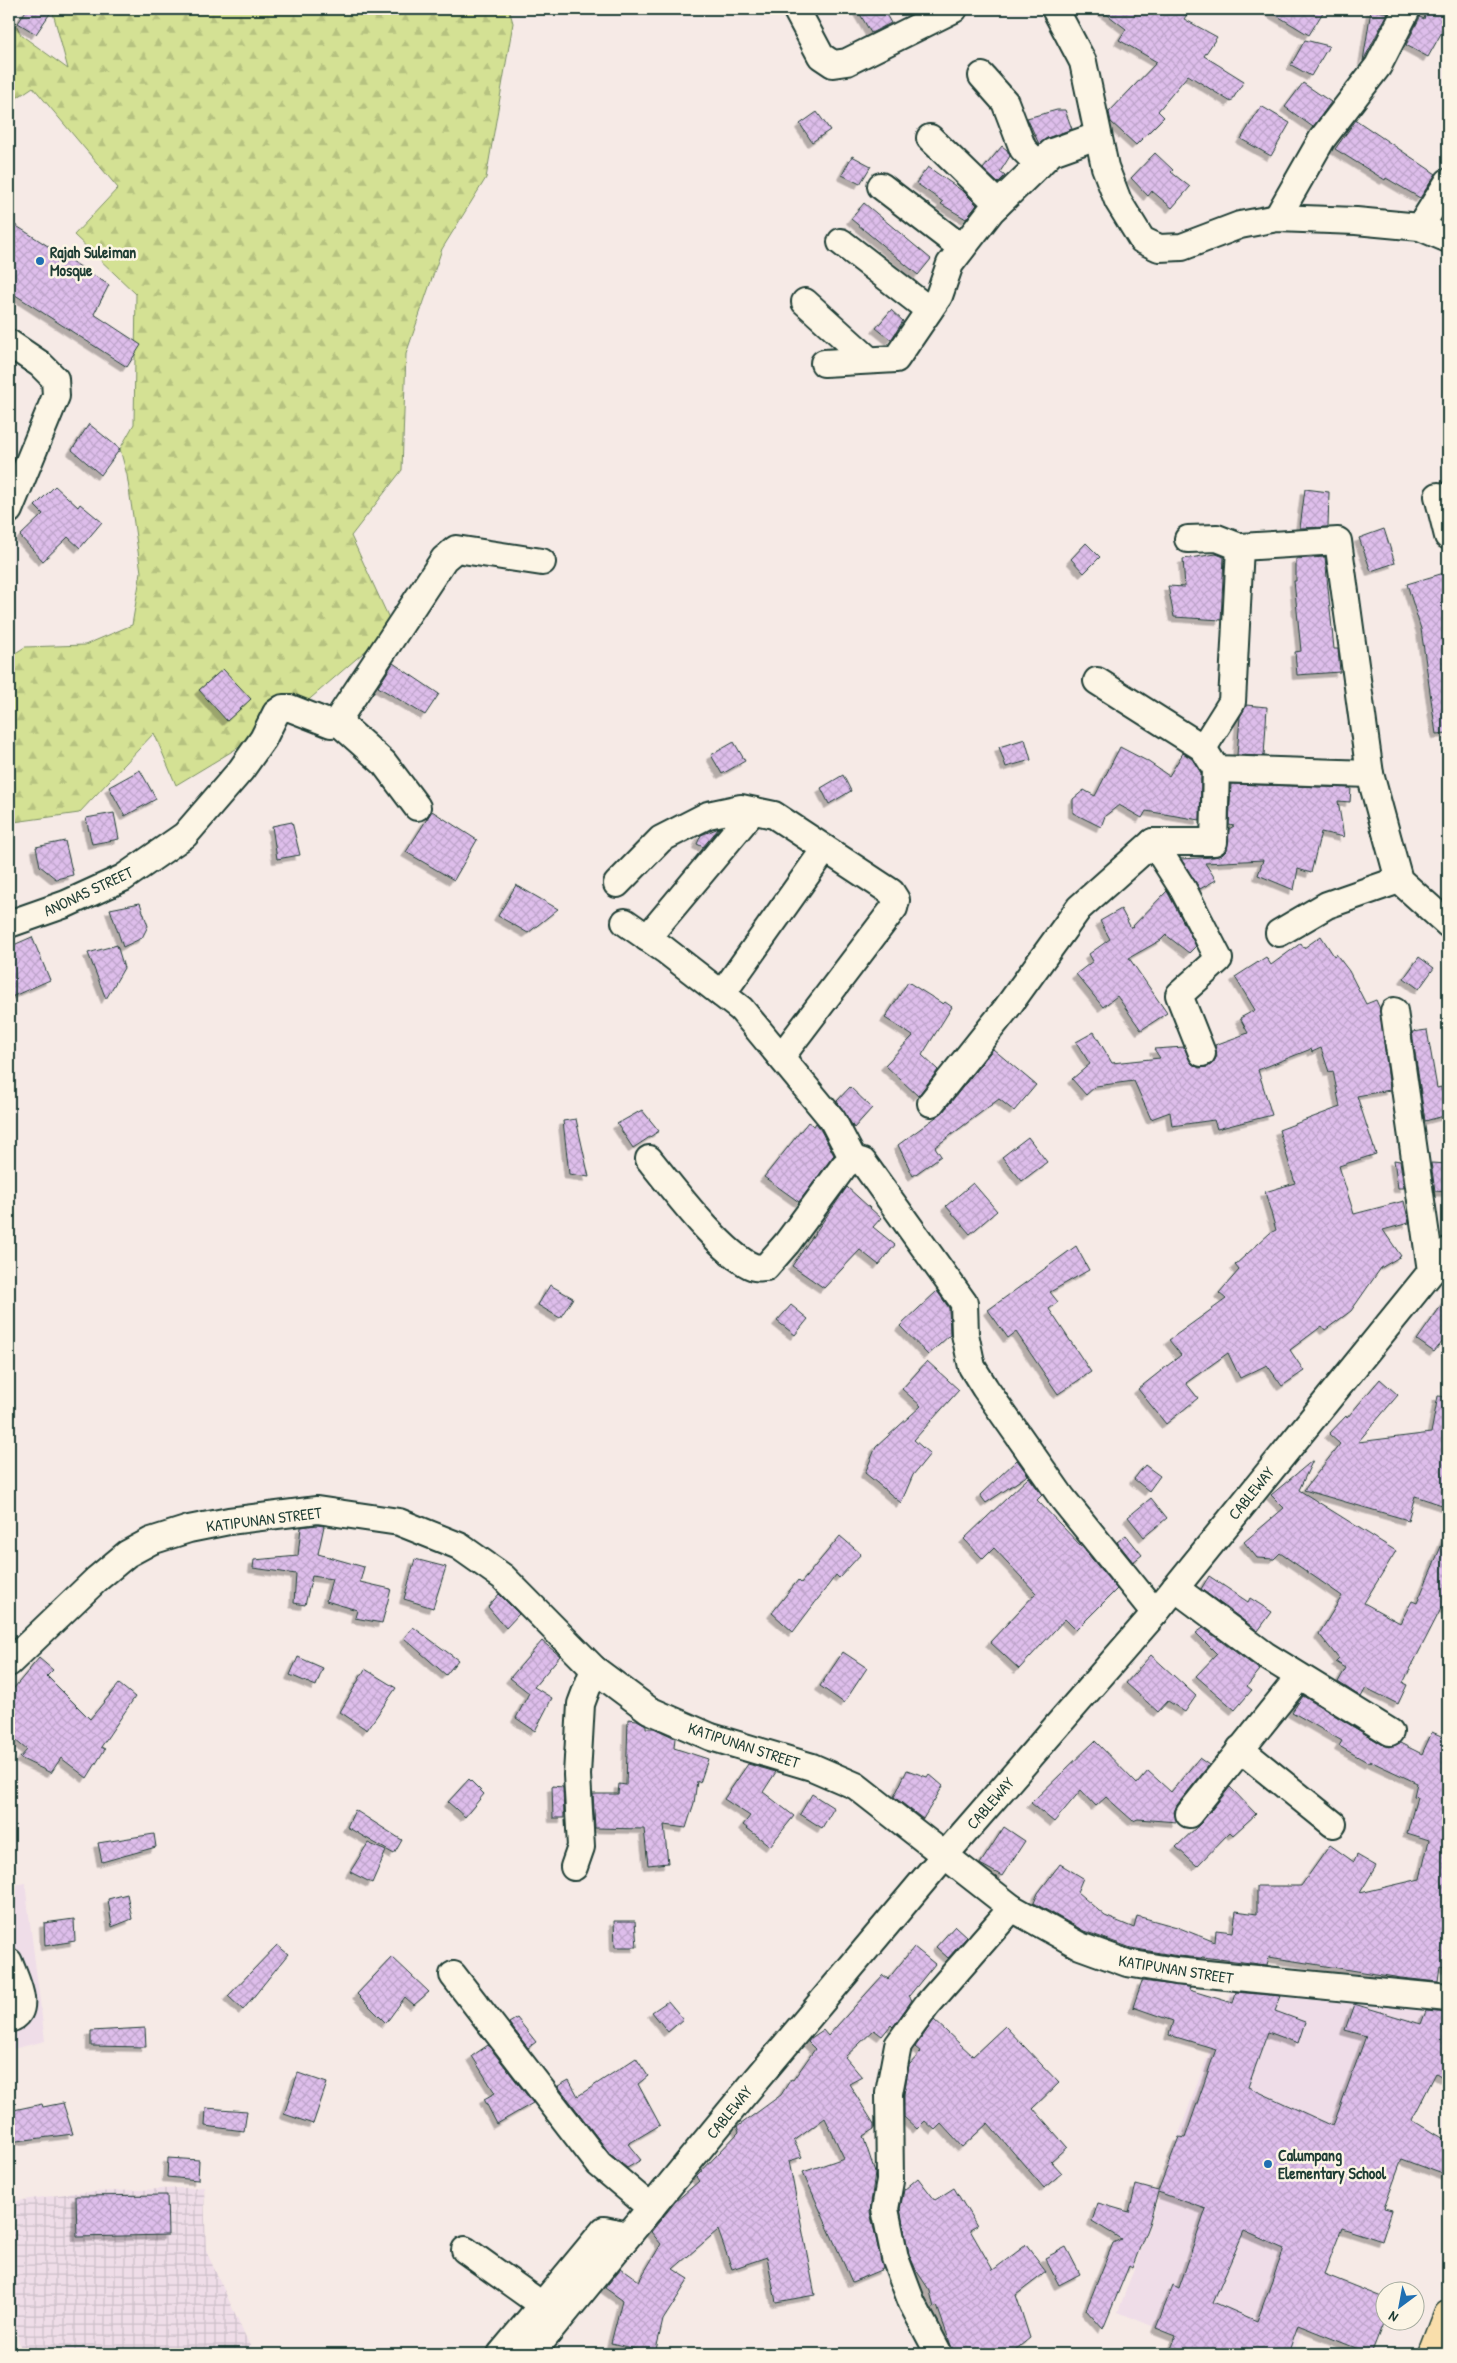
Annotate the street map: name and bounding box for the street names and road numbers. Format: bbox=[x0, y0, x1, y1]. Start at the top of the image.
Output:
street label: ANONAS STREET bbox=[40, 860, 137, 921]
street label: CABLEWAY bbox=[1223, 1462, 1279, 1524]
street label: KATIPUNAN STREET bbox=[205, 1501, 323, 1537]
street label: KATIPUNAN STREET bbox=[685, 1717, 803, 1774]
street label: CABLEWAY bbox=[961, 1772, 1019, 1834]
street label: KATIPUNAN STREET bbox=[1117, 1949, 1236, 1989]
street label: CABLEWAY bbox=[701, 2081, 757, 2143]

